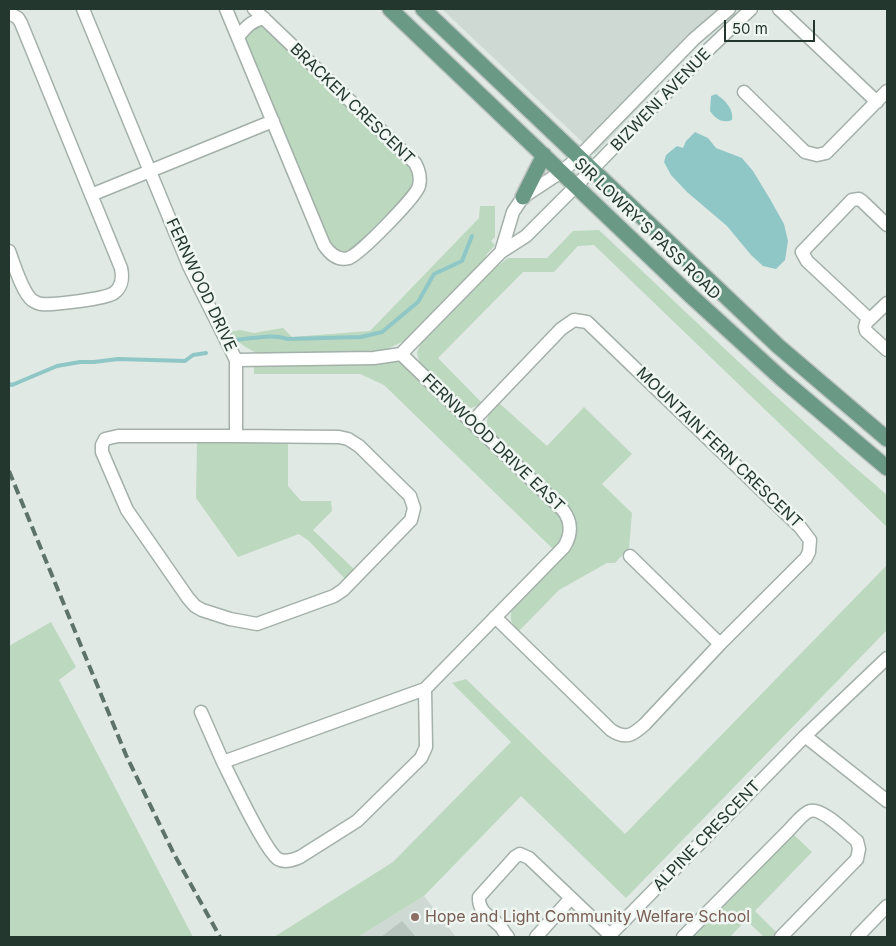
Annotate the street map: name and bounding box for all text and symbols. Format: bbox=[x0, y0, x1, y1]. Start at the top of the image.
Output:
scale bar bbox=[726, 10, 817, 42]
text: 50 m bbox=[732, 19, 768, 38]
street label: BRACKEN CRESCENT bbox=[286, 40, 418, 168]
street label: BIZWENI AVENUE bbox=[607, 45, 715, 155]
street label: SIR LOWRY'S PASS ROAD bbox=[570, 154, 724, 304]
street label: FERNWOOD DRIVE bbox=[162, 215, 240, 355]
street label: MOUNTAIN FERN CRESCENT bbox=[632, 364, 806, 532]
street label: FERNWOOD DRIVE EAST bbox=[418, 370, 568, 516]
street label: ALPINE CRESCENT bbox=[649, 777, 765, 895]
place label: Hope and Light Community Welfare School bbox=[425, 907, 750, 927]
marker: Hope and Light Community Welfare School bbox=[409, 911, 421, 923]

